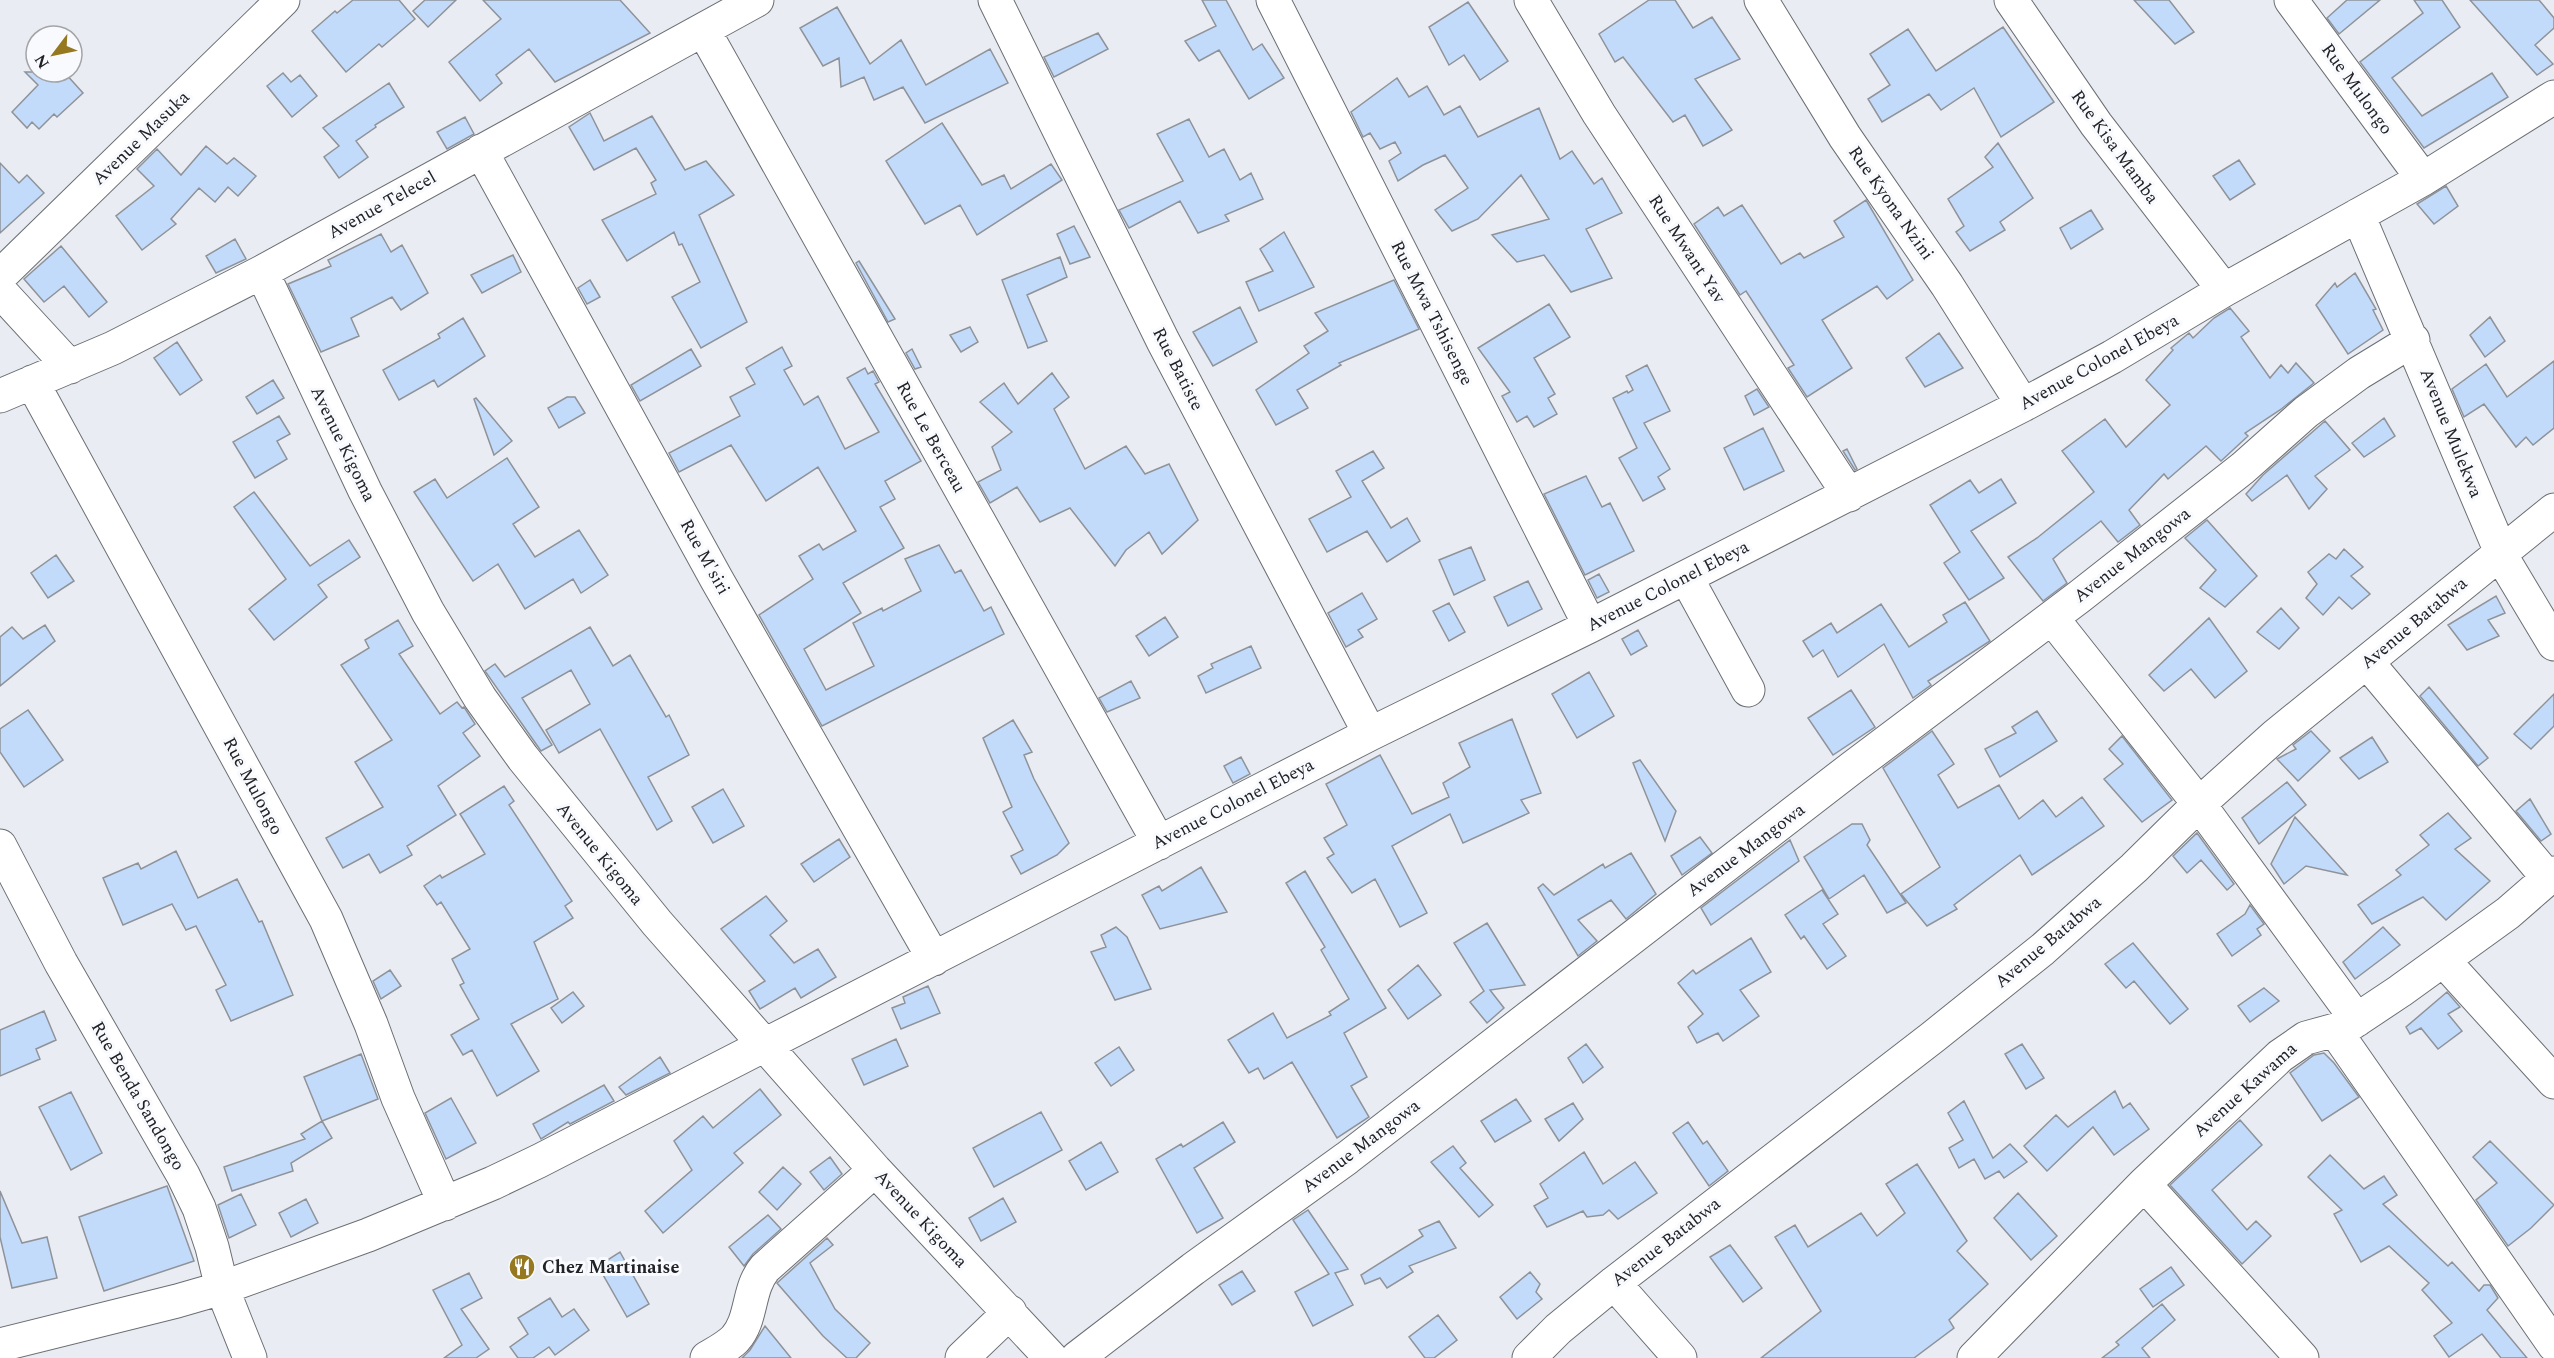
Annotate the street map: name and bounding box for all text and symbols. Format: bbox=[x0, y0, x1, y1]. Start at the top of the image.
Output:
north arrow bbox=[24, 24, 84, 84]
street label: Rue Mulongo bbox=[2315, 38, 2399, 140]
text: N bbox=[28, 50, 56, 73]
street label: Avenue Masuka bbox=[86, 84, 196, 192]
street label: Rue Kisa Mamba bbox=[2064, 84, 2166, 210]
street label: Rue Kyona Nzini bbox=[1841, 140, 1941, 266]
street label: Avenue Telecel bbox=[323, 164, 441, 246]
street label: Rue Mwant Yav bbox=[1642, 189, 1733, 310]
street label: Rue Mwa Tshisenge bbox=[1384, 236, 1480, 390]
street label: Avenue Colonel Ebeya bbox=[2014, 307, 2184, 417]
street label: Rue Batiste bbox=[1145, 323, 1211, 415]
street label: Avenue Mulekwa bbox=[2413, 364, 2489, 502]
street label: Rue Le Berceau bbox=[889, 376, 973, 498]
street label: Avenue Kigoma bbox=[303, 382, 383, 507]
street label: Avenue Mangowa bbox=[2068, 501, 2196, 609]
street label: Rue M'siri bbox=[673, 514, 737, 600]
street label: Avenue Colonel Ebeya bbox=[1582, 533, 1754, 639]
street label: Avenue Batabwa bbox=[2355, 570, 2473, 676]
street label: Rue Mulongo bbox=[216, 732, 290, 840]
street label: Avenue Colonel Ebeya bbox=[1147, 751, 1319, 857]
street label: Avenue Mangowa bbox=[1681, 796, 1811, 904]
street label: Avenue Kigoma bbox=[550, 797, 650, 912]
street label: Avenue Batabwa bbox=[1989, 889, 2107, 995]
street label: Rue Benda Sandongo bbox=[84, 1016, 192, 1176]
street label: Avenue Kawama bbox=[2187, 1036, 2303, 1144]
street label: Avenue Mangowa bbox=[1296, 1092, 1426, 1200]
street label: Avenue Kigoma bbox=[868, 1164, 974, 1274]
street label: Avenue Batabwa bbox=[1606, 1191, 1727, 1293]
restaurant icon: Chez Martinaise bbox=[507, 1252, 537, 1282]
place label: Chez Martinaise bbox=[542, 1254, 679, 1281]

